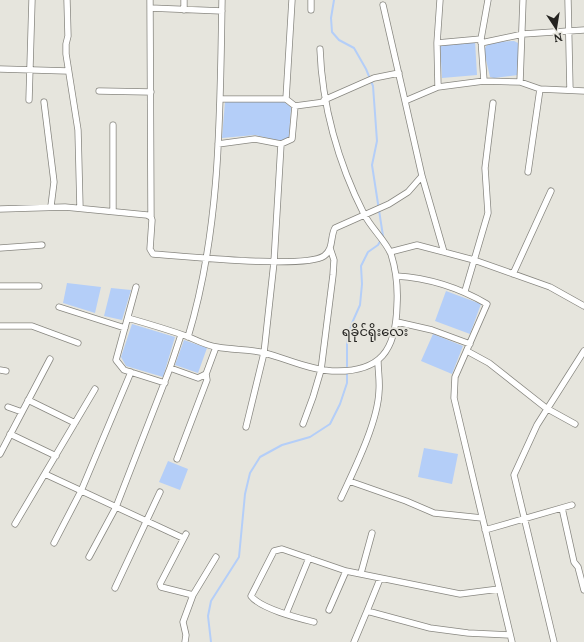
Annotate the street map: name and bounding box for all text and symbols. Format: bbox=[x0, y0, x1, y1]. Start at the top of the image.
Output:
north arrow bbox=[536, 8, 576, 48]
text: N bbox=[552, 30, 564, 46]
district label: ရခိုင်ရိုးလေး bbox=[342, 323, 408, 342]

